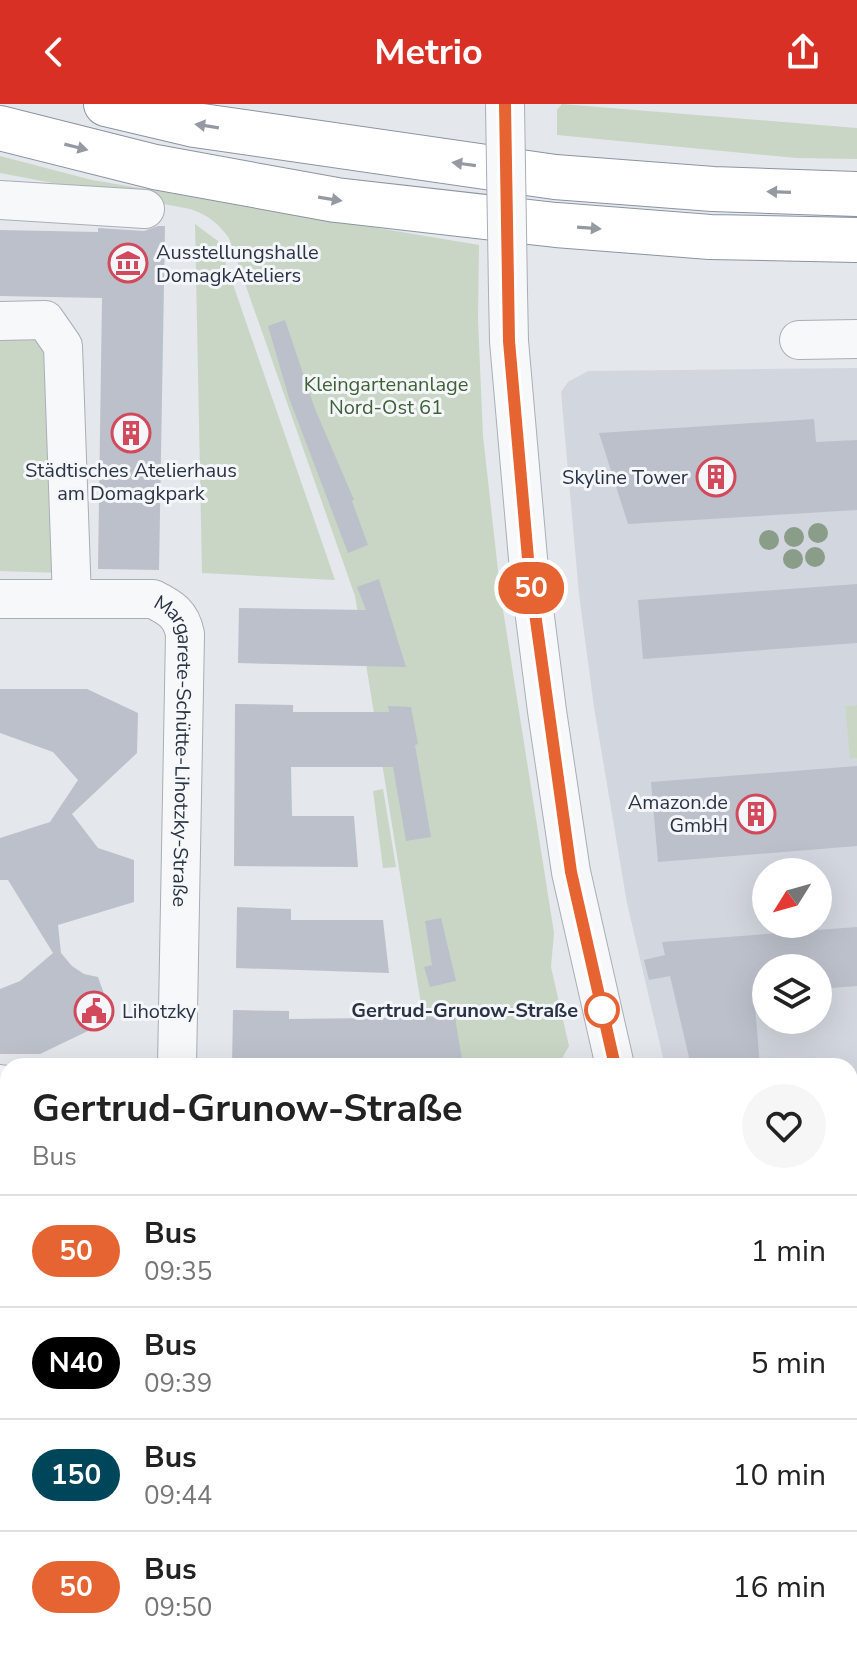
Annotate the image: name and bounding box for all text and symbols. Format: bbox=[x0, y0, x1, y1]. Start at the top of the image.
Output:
text: Metrio bbox=[374, 28, 483, 77]
icon: back bbox=[32, 30, 76, 74]
icon: share bbox=[781, 30, 825, 74]
one-way arrow bbox=[194, 119, 219, 132]
one-way arrow bbox=[63, 142, 88, 154]
one-way arrow bbox=[452, 157, 477, 170]
one-way arrow bbox=[766, 185, 791, 198]
one-way arrow bbox=[318, 193, 343, 205]
one-way arrow bbox=[577, 222, 602, 235]
place label: Ausstellungshalle DomagkAteliers bbox=[156, 239, 319, 289]
museum icon: Ausstellungshalle DomagkAteliers bbox=[107, 242, 149, 284]
park label: Kleingartenanlage Nord-Ost 61 bbox=[304, 371, 468, 421]
building icon: Städtisches Atelierhaus am Domagkpark bbox=[110, 412, 152, 454]
building icon: Skyline Tower bbox=[695, 456, 737, 498]
place label: Städtisches Atelierhaus am Domagkpark bbox=[25, 457, 237, 507]
place label: Skyline Tower bbox=[562, 464, 688, 491]
line badge: 50 bbox=[495, 562, 567, 614]
text: 50 bbox=[514, 569, 548, 607]
street label: Margarete-Schütte-Lihotzky-Straße bbox=[149, 589, 198, 907]
place label: Amazon.de GmbH bbox=[628, 789, 728, 839]
building icon: Amazon.de GmbH bbox=[735, 793, 777, 835]
north arrow bbox=[752, 858, 832, 938]
map controls bbox=[752, 858, 832, 1034]
button: layers bbox=[752, 954, 832, 1034]
public building icon: Lihotzky bbox=[73, 990, 115, 1032]
marker: Gertrud-Grunow-Straße bbox=[585, 993, 619, 1027]
place label: Gertrud-Grunow-Straße bbox=[351, 997, 578, 1024]
place label: Lihotzky bbox=[122, 998, 197, 1025]
text: Gertrud-Grunow-Straße bbox=[32, 1083, 463, 1134]
button: heart bbox=[742, 1084, 826, 1168]
text: Bus bbox=[32, 1139, 77, 1174]
text: Bus bbox=[144, 1213, 197, 1254]
text: 1 min bbox=[751, 1231, 826, 1272]
text: 50 bbox=[59, 1232, 93, 1270]
text: 09:35 bbox=[144, 1254, 212, 1289]
text: Bus bbox=[144, 1325, 197, 1366]
text: 5 min bbox=[751, 1343, 826, 1384]
text: N40 bbox=[49, 1344, 103, 1382]
text: 09:39 bbox=[144, 1366, 212, 1401]
text: Bus bbox=[144, 1437, 197, 1478]
text: 10 min bbox=[733, 1455, 826, 1496]
text: 150 bbox=[51, 1456, 101, 1494]
text: 09:44 bbox=[144, 1478, 212, 1513]
text: Bus bbox=[144, 1549, 197, 1590]
text: 16 min bbox=[733, 1567, 826, 1608]
text: 50 bbox=[59, 1568, 93, 1606]
text: 09:50 bbox=[144, 1590, 212, 1625]

